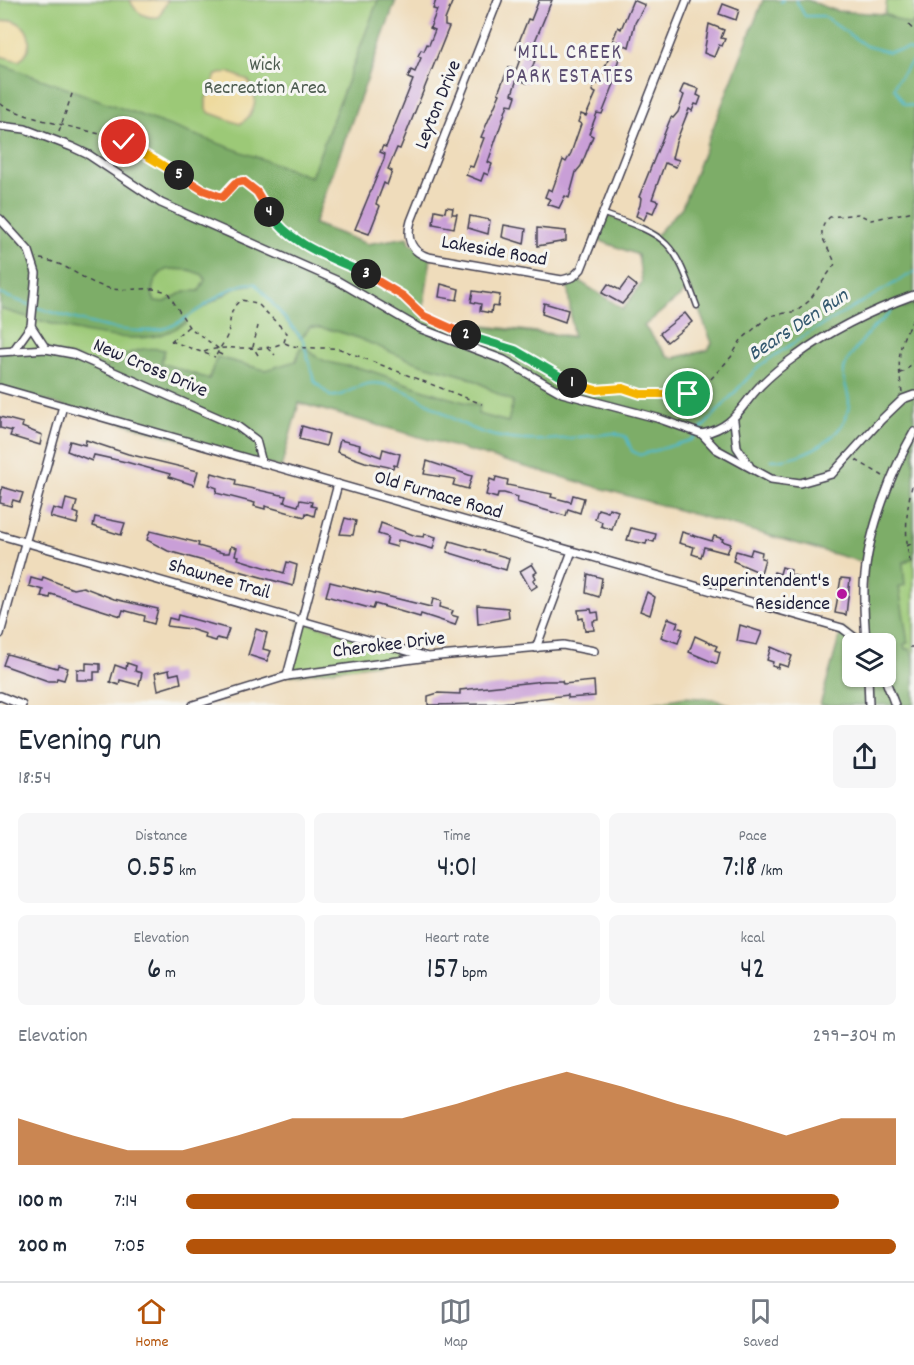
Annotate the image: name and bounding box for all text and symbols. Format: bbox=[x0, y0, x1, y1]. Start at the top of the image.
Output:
district label: MILL CREEK PARK ESTATES bbox=[505, 39, 635, 93]
park label: Wick Recreation Area bbox=[204, 52, 327, 103]
street label: Leyton Drive bbox=[408, 56, 470, 154]
pin bbox=[98, 116, 149, 167]
icon: check bbox=[107, 125, 140, 158]
pin: 5 bbox=[164, 160, 194, 190]
text: 5 bbox=[175, 163, 183, 186]
pin: 4 bbox=[254, 197, 284, 227]
text: 4 bbox=[266, 200, 272, 223]
street label: Lakeside Road bbox=[439, 229, 549, 275]
pin: 3 bbox=[351, 259, 381, 289]
text: 3 bbox=[362, 262, 370, 285]
water label: Bears Den Run bbox=[743, 282, 856, 370]
pin: 2 bbox=[451, 320, 481, 350]
text: 2 bbox=[463, 323, 470, 346]
street label: New Cross Drive bbox=[88, 332, 212, 406]
pin: 1 bbox=[557, 368, 587, 398]
pin bbox=[662, 368, 713, 419]
text: 1 bbox=[570, 371, 574, 394]
icon: arrive bbox=[671, 377, 704, 410]
street label: Old Furnace Road bbox=[370, 464, 506, 528]
street label: Shawnee Trail bbox=[165, 552, 273, 608]
place label: Superintendent's Residence bbox=[702, 568, 830, 619]
marker: Superintendent's Residence bbox=[835, 587, 849, 601]
street label: Cherokee Drive bbox=[331, 625, 447, 667]
map controls bbox=[842, 633, 896, 687]
button: layers bbox=[842, 633, 896, 687]
text: Evening run bbox=[18, 719, 162, 766]
button: share bbox=[833, 725, 896, 788]
text: 18:54 bbox=[18, 765, 51, 793]
text: Distance bbox=[135, 825, 187, 848]
text: Time bbox=[443, 825, 471, 848]
text: Pace bbox=[739, 825, 767, 848]
text: 0.55 bbox=[126, 848, 175, 891]
text: 4:01 bbox=[437, 848, 477, 891]
text: 7:18 bbox=[722, 848, 757, 891]
text: km bbox=[175, 860, 197, 883]
text: /km bbox=[757, 860, 783, 883]
text: Elevation bbox=[134, 927, 189, 950]
text: Heart rate bbox=[425, 927, 489, 950]
text: kcal bbox=[741, 927, 765, 950]
text: 6 bbox=[147, 950, 161, 993]
text: 157 bbox=[427, 950, 458, 993]
text: 42 bbox=[740, 950, 765, 993]
text: m bbox=[161, 962, 176, 985]
text: bpm bbox=[458, 962, 487, 985]
text: Elevation bbox=[18, 1023, 88, 1051]
text: 299–304 m bbox=[813, 1023, 896, 1051]
text: 100 m bbox=[18, 1188, 63, 1216]
text: 7:14 bbox=[114, 1188, 138, 1216]
text: 200 m bbox=[18, 1233, 67, 1261]
text: 7:05 bbox=[114, 1233, 145, 1261]
tab: Home bbox=[135, 1295, 169, 1354]
tab: Map bbox=[439, 1295, 472, 1354]
tab: Saved bbox=[743, 1295, 779, 1354]

